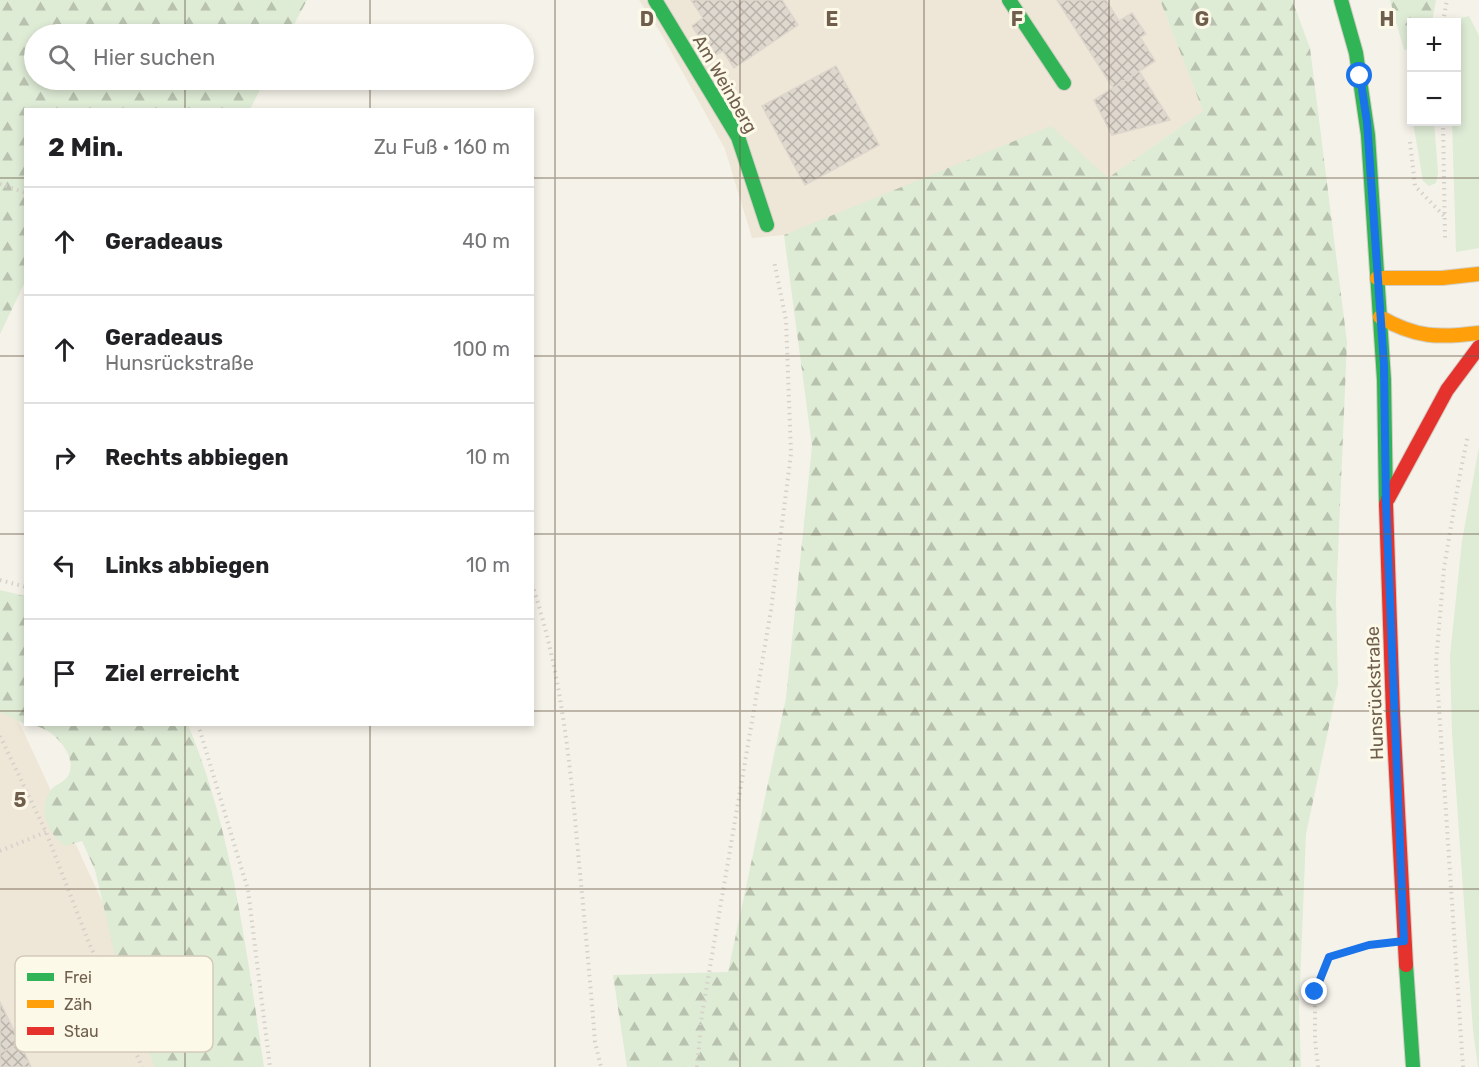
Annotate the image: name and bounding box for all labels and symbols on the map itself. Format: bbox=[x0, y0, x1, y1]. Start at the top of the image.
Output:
text: D bbox=[640, 7, 654, 31]
text: E bbox=[826, 7, 838, 31]
text: F bbox=[1011, 7, 1023, 31]
text: G bbox=[1195, 7, 1209, 31]
text: H bbox=[1380, 7, 1394, 31]
street label: Am Weinberg bbox=[688, 31, 762, 137]
route start bbox=[1346, 62, 1372, 88]
street label: Hunsrückstraße bbox=[1362, 626, 1388, 760]
text: 5 bbox=[14, 788, 27, 812]
legend bbox=[15, 956, 213, 1052]
text: Frei bbox=[64, 968, 92, 987]
route end bbox=[1301, 978, 1327, 1004]
text: Zäh bbox=[64, 995, 92, 1014]
text: Stau bbox=[64, 1022, 99, 1041]

